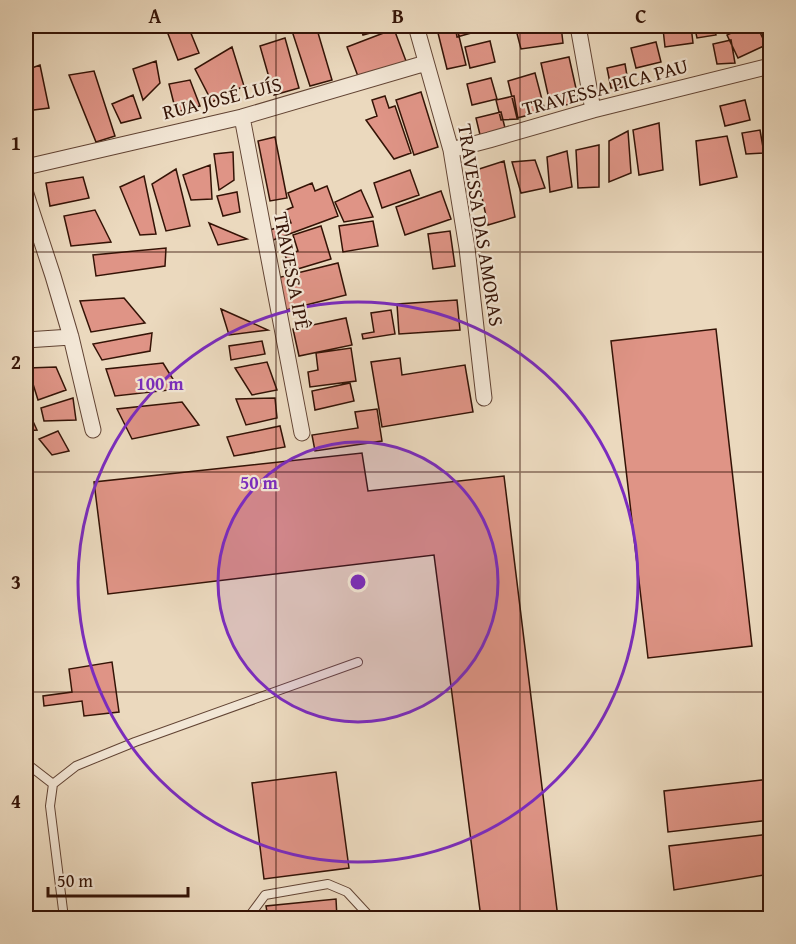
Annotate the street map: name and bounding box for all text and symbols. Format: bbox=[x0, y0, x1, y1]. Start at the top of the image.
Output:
text: A bbox=[149, 1, 162, 30]
text: B bbox=[392, 1, 404, 30]
text: C bbox=[635, 1, 647, 30]
street label: TRAVESSA PICA PAU bbox=[519, 50, 691, 123]
street label: RUA JOSÉ LUÍS bbox=[159, 69, 284, 126]
street label: TRAVESSA DAS AMORAS bbox=[451, 122, 512, 328]
text: 1 bbox=[11, 128, 21, 157]
street label: TRAVESSA IPÊ bbox=[267, 209, 318, 332]
text: 2 bbox=[11, 347, 21, 376]
text: 100 m bbox=[136, 370, 184, 397]
text: 50 m bbox=[240, 469, 279, 496]
text: 3 bbox=[11, 567, 21, 596]
centre of rings bbox=[348, 572, 368, 592]
text: 4 bbox=[11, 786, 21, 815]
scale bar bbox=[48, 860, 188, 898]
text: 50 m bbox=[57, 867, 93, 894]

